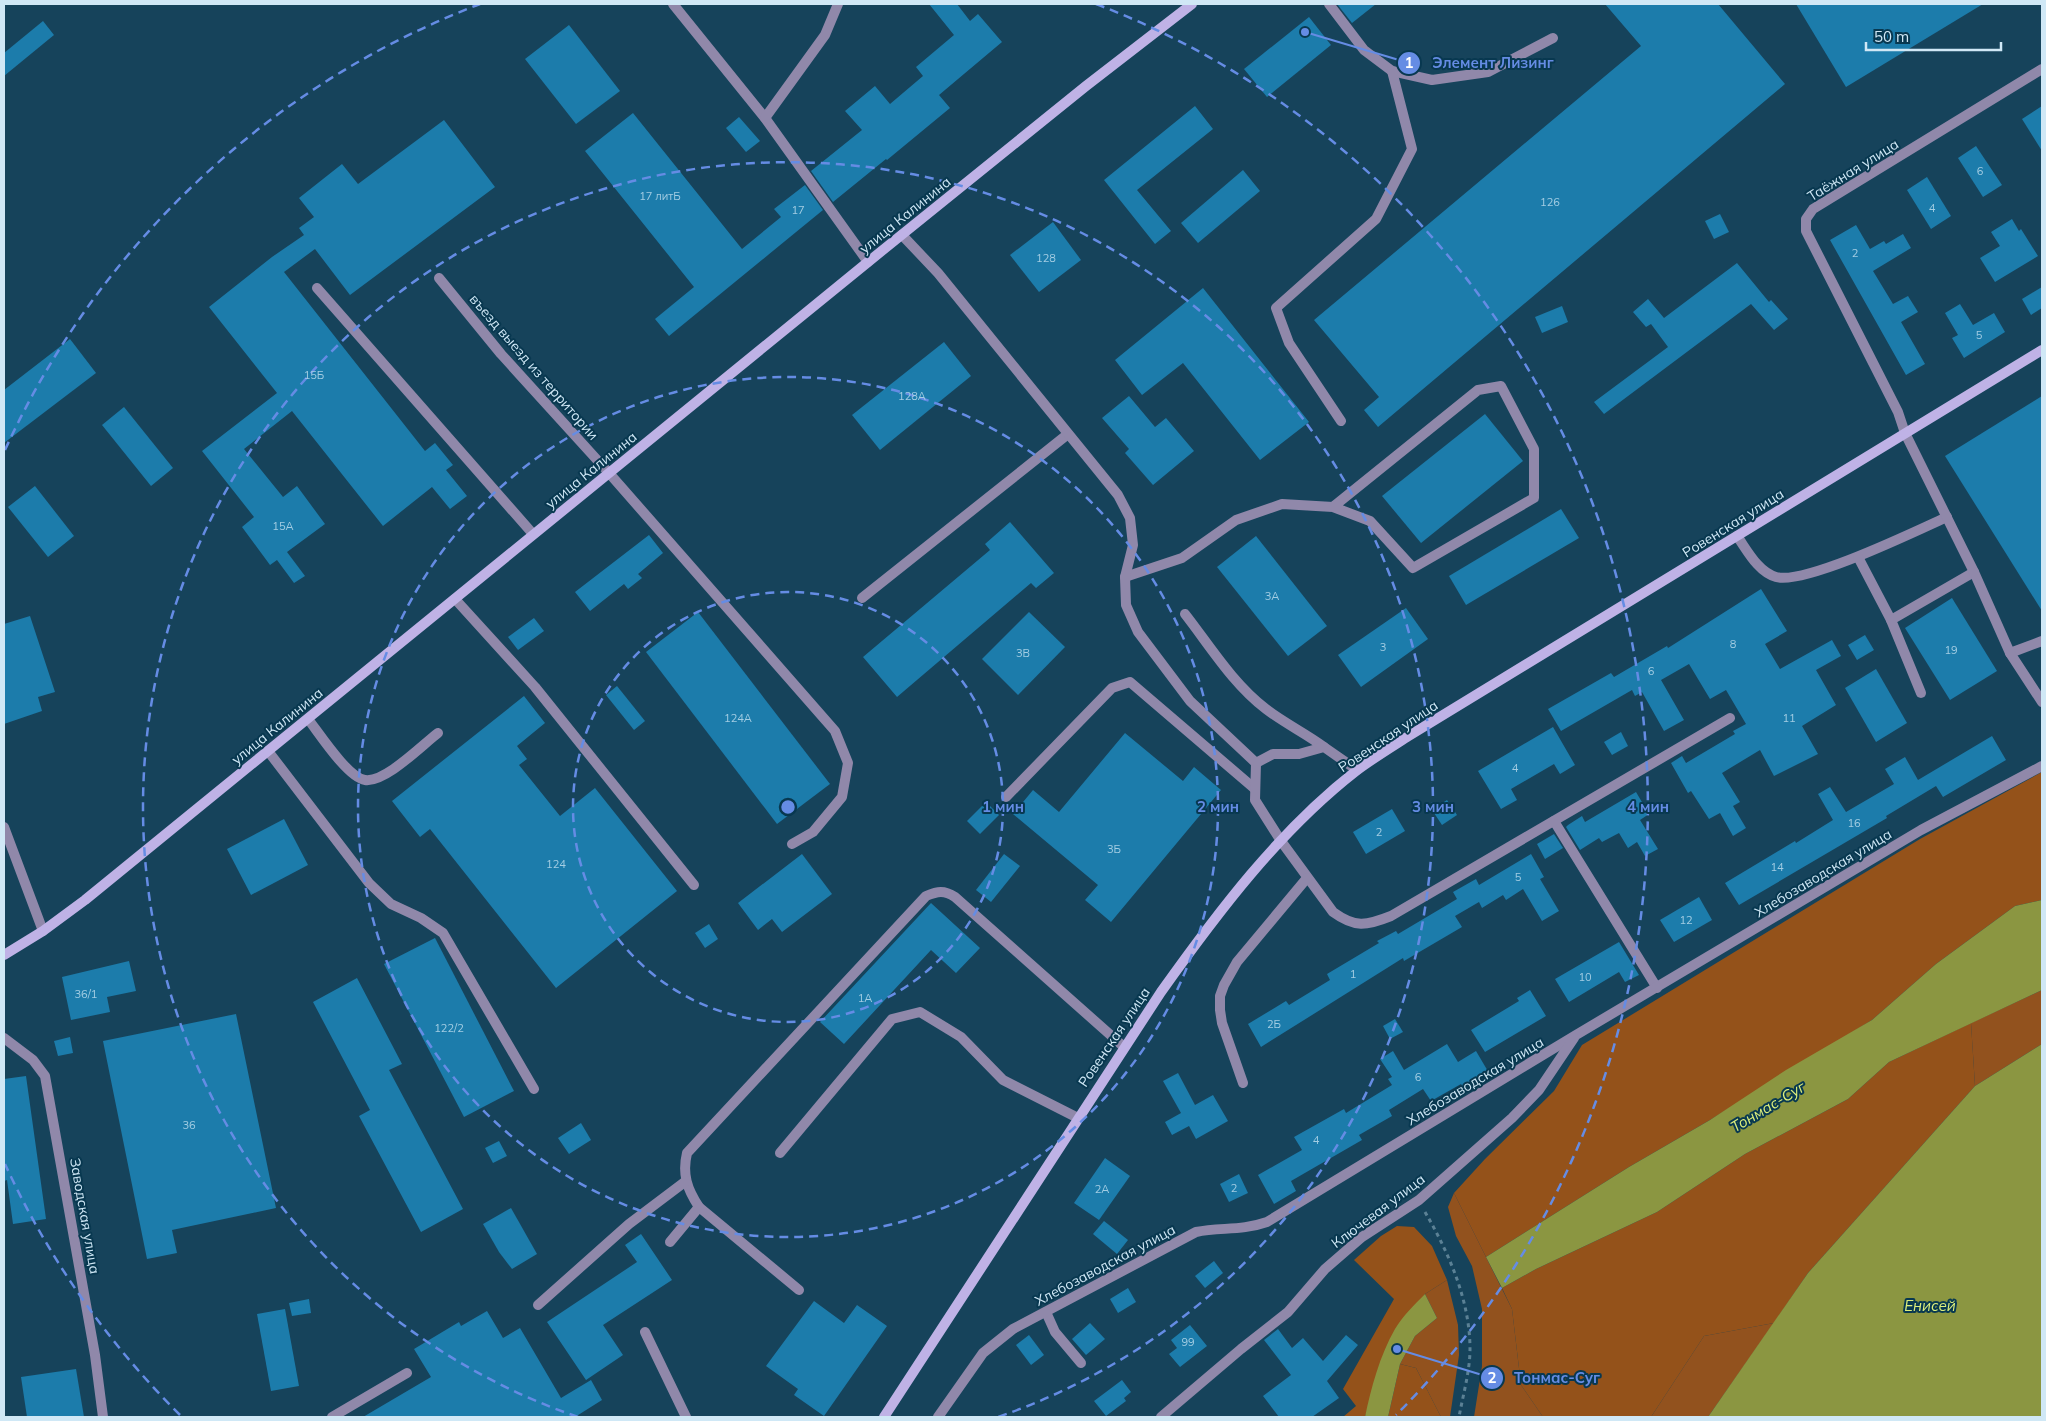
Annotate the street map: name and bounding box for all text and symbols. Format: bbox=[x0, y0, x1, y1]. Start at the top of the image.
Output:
scale bar bbox=[1866, 20, 2001, 52]
text: 50 m bbox=[1874, 27, 1909, 46]
callout: Элемент Лизинг bbox=[1397, 48, 1564, 78]
text: 1 bbox=[1404, 53, 1414, 72]
text: Элемент Лизинг bbox=[1432, 53, 1554, 72]
street label: Таёжная улица bbox=[1804, 135, 1902, 205]
house number: 6 bbox=[1977, 164, 1984, 178]
street label: улица Калинина bbox=[856, 173, 954, 257]
house number: 17 литБ bbox=[639, 189, 681, 203]
house number: 126 bbox=[1540, 195, 1560, 209]
house number: 4 bbox=[1929, 201, 1936, 215]
house number: 17 bbox=[791, 203, 805, 217]
house number: 2 bbox=[1852, 246, 1859, 260]
house number: 128 bbox=[1036, 251, 1056, 265]
street label: въезд выезд из территории bbox=[466, 290, 602, 444]
house number: 5 bbox=[1976, 328, 1983, 342]
house number: 15Б bbox=[304, 368, 324, 382]
house number: 128А bbox=[898, 389, 926, 403]
street label: улица Калинина bbox=[542, 428, 640, 512]
street label: Ровенская улица bbox=[1679, 485, 1787, 561]
house number: 15А bbox=[272, 519, 294, 533]
house number: 3А bbox=[1265, 589, 1279, 603]
house number: 8 bbox=[1730, 637, 1737, 651]
house number: 3 bbox=[1380, 640, 1386, 654]
house number: 19 bbox=[1944, 643, 1958, 657]
house number: 3В bbox=[1016, 646, 1030, 660]
house number: 6 bbox=[1648, 664, 1655, 678]
street label: улица Калинина bbox=[228, 684, 326, 768]
street label: Ровенская улица bbox=[1335, 696, 1441, 776]
house number: 124А bbox=[724, 711, 752, 725]
house number: 11 bbox=[1782, 711, 1796, 725]
house number: 4 bbox=[1512, 761, 1519, 775]
text: 1 мин bbox=[982, 797, 1024, 816]
text: 2 мин bbox=[1197, 797, 1239, 816]
text: 3 мин bbox=[1412, 797, 1454, 816]
text: 4 мин bbox=[1627, 797, 1669, 816]
centre of rings bbox=[779, 798, 797, 816]
house number: 16 bbox=[1847, 816, 1861, 830]
house number: 2 bbox=[1376, 825, 1383, 839]
street label: Хлебозаводская улица bbox=[1751, 825, 1895, 921]
house number: 3Б bbox=[1107, 842, 1121, 856]
house number: 124 bbox=[546, 857, 566, 871]
house number: 14 bbox=[1770, 860, 1784, 874]
house number: 5 bbox=[1515, 870, 1522, 884]
house number: 12 bbox=[1679, 913, 1693, 927]
house number: 1 bbox=[1350, 967, 1356, 981]
house number: 10 bbox=[1578, 970, 1592, 984]
street label: Ровенская улица bbox=[1074, 984, 1154, 1090]
house number: 36/1 bbox=[75, 987, 97, 1001]
house number: 1А bbox=[858, 991, 872, 1005]
house number: 2Б bbox=[1267, 1017, 1281, 1031]
house number: 122/2 bbox=[434, 1021, 464, 1035]
street label: Хлебозаводская улица bbox=[1403, 1033, 1547, 1129]
house number: 6 bbox=[1415, 1070, 1422, 1084]
water label: Тонмас-Суг bbox=[1727, 1076, 1810, 1136]
house number: 36 bbox=[182, 1118, 196, 1132]
house number: 4 bbox=[1313, 1133, 1320, 1147]
street label: Заводская улица bbox=[66, 1157, 104, 1275]
street label: Ключевая улица bbox=[1328, 1170, 1428, 1252]
house number: 2 bbox=[1231, 1181, 1238, 1195]
house number: 2А bbox=[1095, 1182, 1109, 1196]
street label: Хлебозаводская улица bbox=[1032, 1220, 1178, 1310]
water label: Енисей bbox=[1904, 1296, 1956, 1315]
house number: 99 bbox=[1181, 1335, 1195, 1349]
callout: Тонмас-Суг bbox=[1479, 1363, 1610, 1393]
text: 2 bbox=[1487, 1368, 1497, 1387]
text: Тонмас-Суг bbox=[1514, 1368, 1600, 1387]

